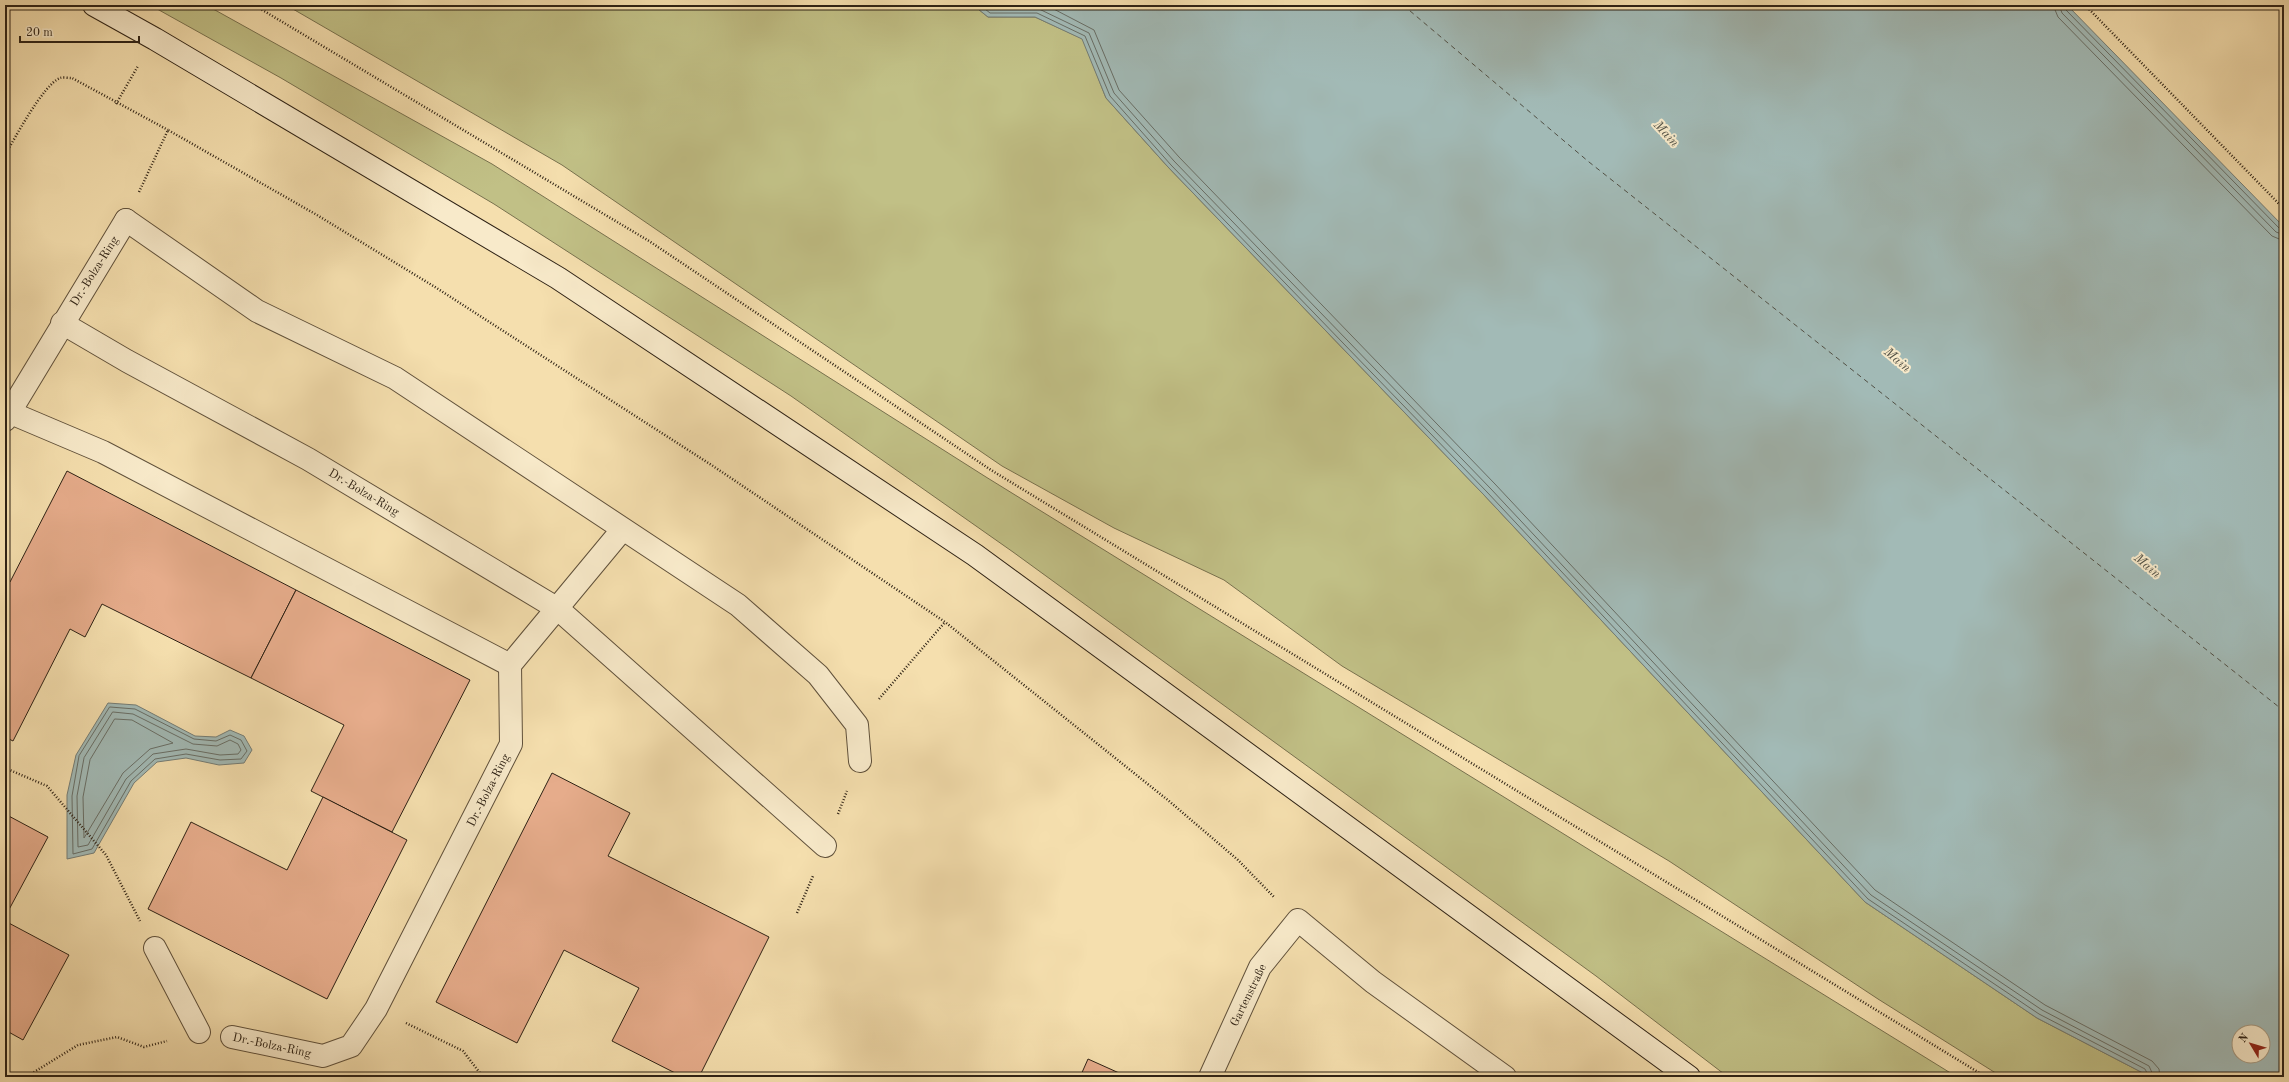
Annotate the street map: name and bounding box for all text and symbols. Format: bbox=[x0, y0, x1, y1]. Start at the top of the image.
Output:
scale bar bbox=[20, 18, 139, 44]
text: 20 m bbox=[26, 27, 53, 39]
water label: Main bbox=[1650, 118, 1681, 150]
street label: Dr.-Bolza-Ring bbox=[69, 234, 121, 309]
water label: Main bbox=[1880, 345, 1913, 375]
street label: Dr.-Bolza-Ring bbox=[326, 467, 401, 519]
water label: Main bbox=[2130, 551, 2163, 581]
street label: Dr.-Bolza-Ring bbox=[465, 752, 513, 829]
street label: Gartenstraße bbox=[1229, 962, 1269, 1029]
north arrow bbox=[2231, 1024, 2271, 1064]
street label: Dr.-Bolza-Ring bbox=[231, 1032, 313, 1060]
text: N bbox=[2237, 1032, 2252, 1045]

